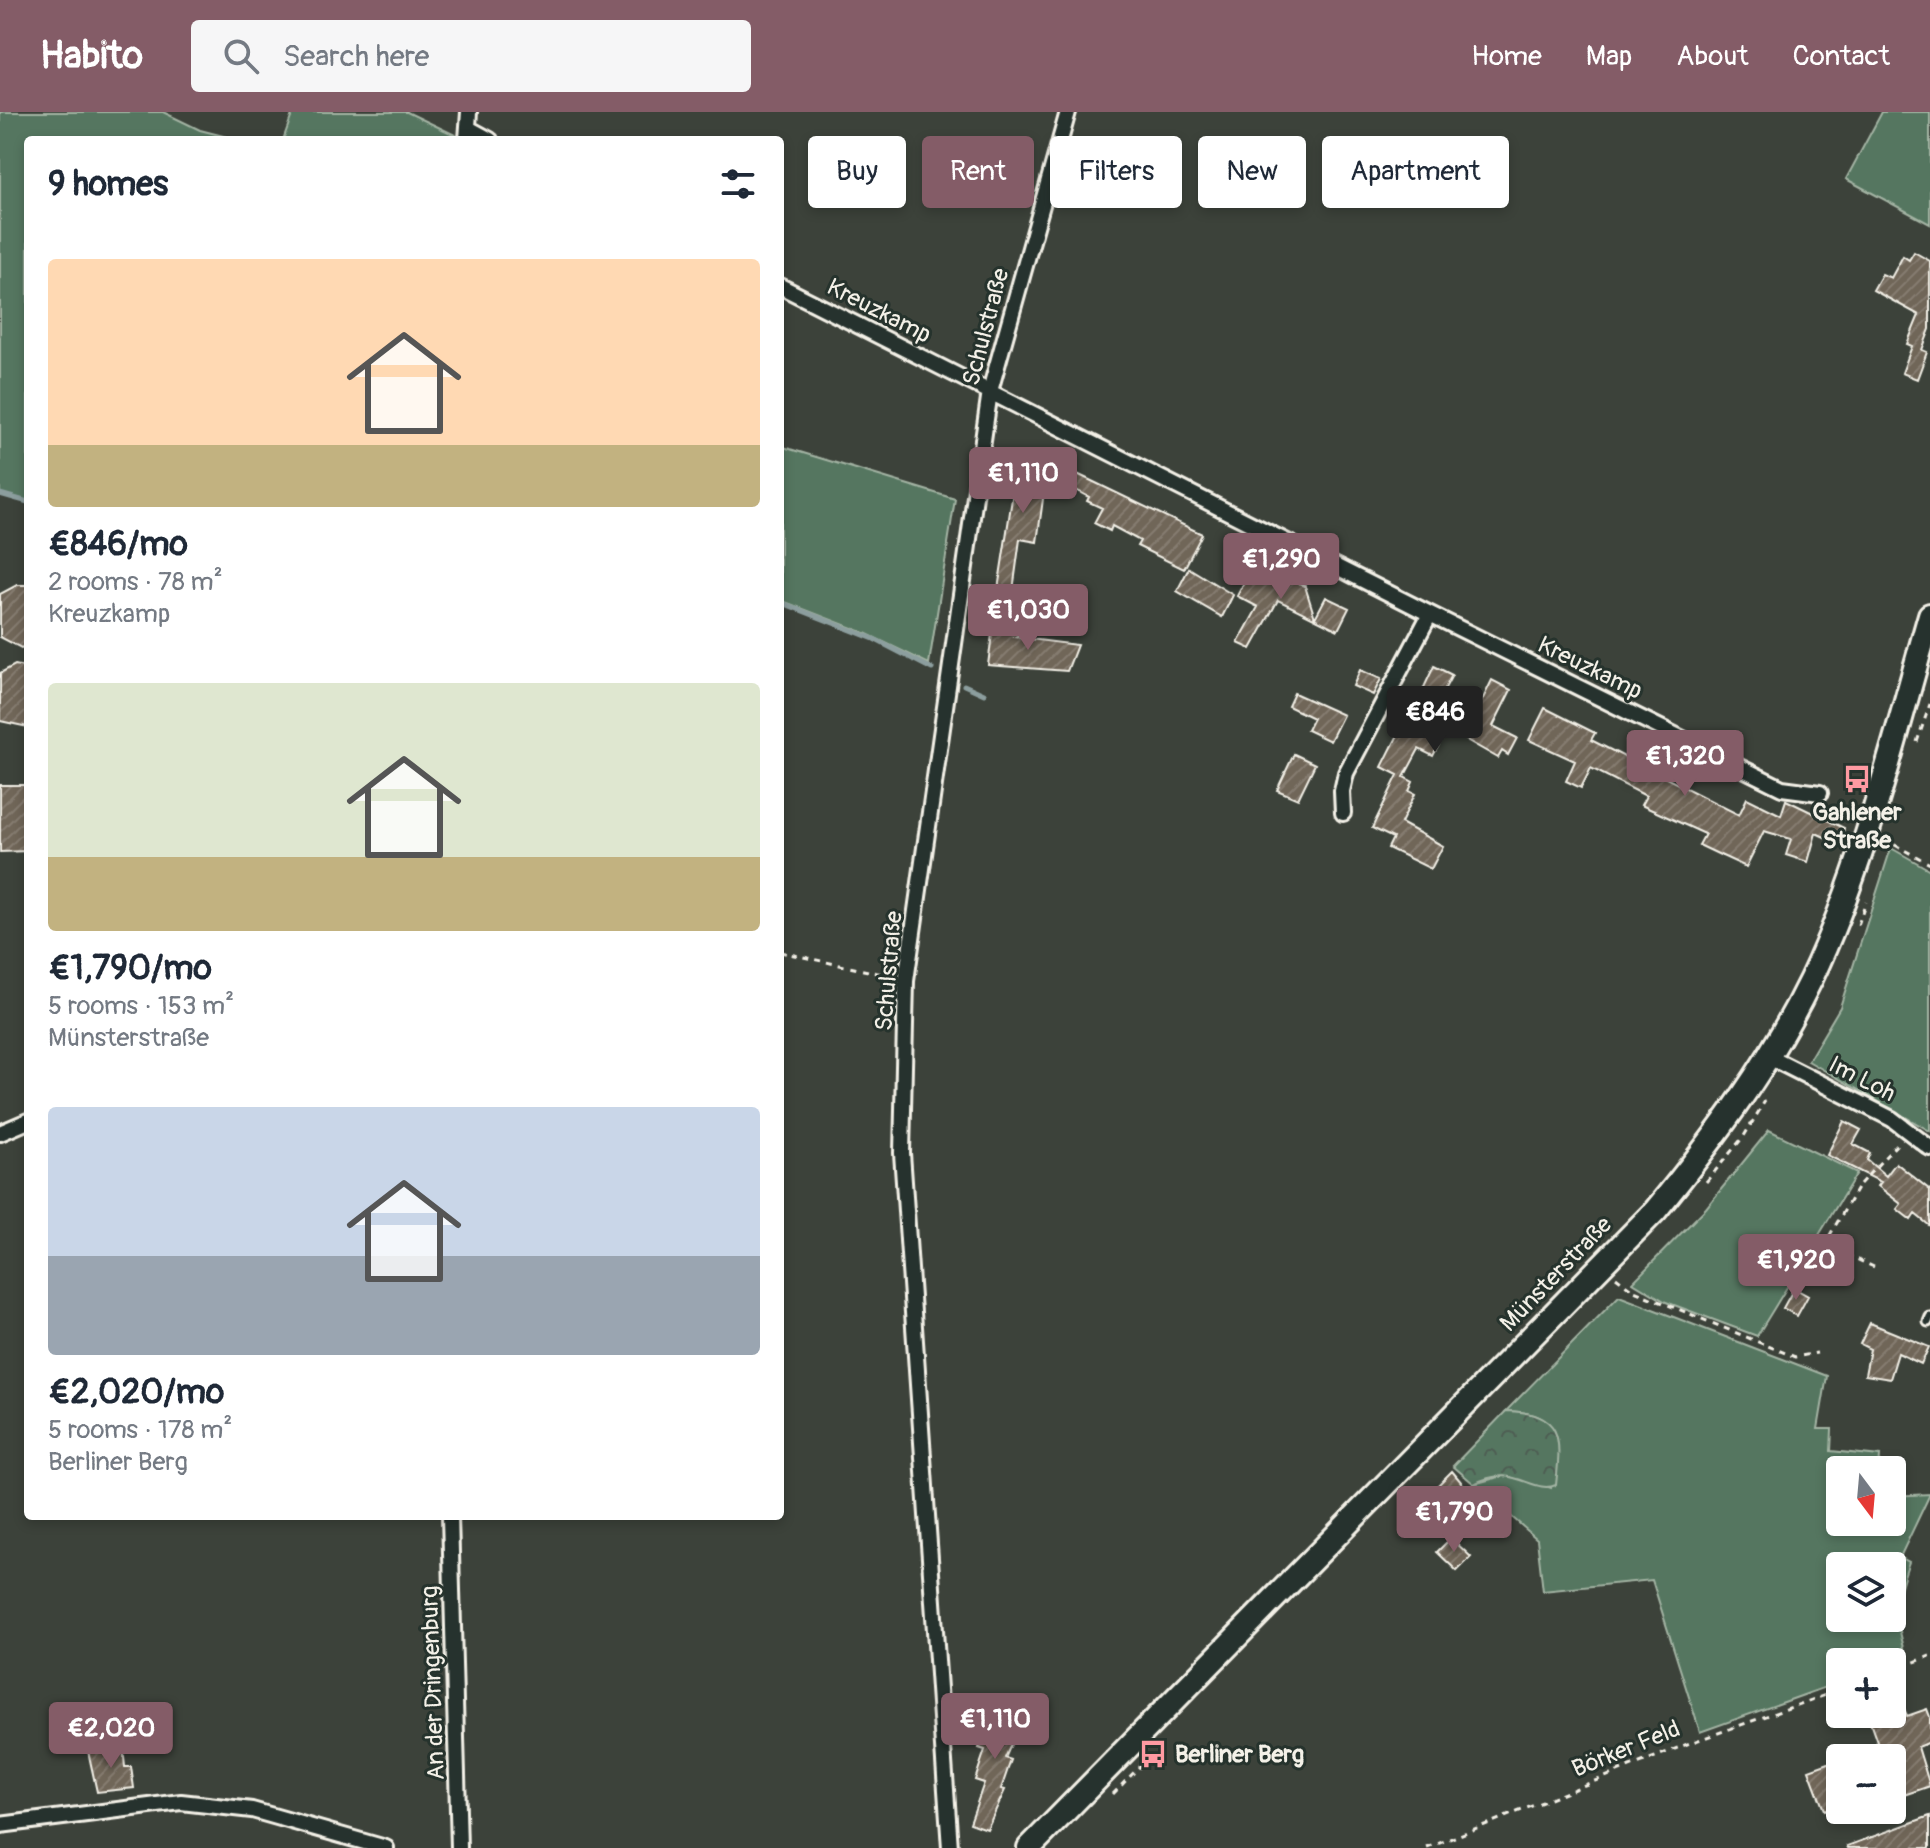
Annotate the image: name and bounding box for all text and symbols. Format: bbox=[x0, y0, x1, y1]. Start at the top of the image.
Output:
search box bbox=[191, 20, 751, 92]
text: Habito bbox=[40, 32, 143, 80]
icon: search bbox=[219, 34, 263, 78]
text: Search here bbox=[283, 38, 429, 75]
text: Home bbox=[1471, 39, 1542, 74]
text: Map bbox=[1586, 39, 1632, 74]
text: About bbox=[1676, 39, 1749, 74]
text: Contact bbox=[1793, 39, 1890, 74]
chip: Buy bbox=[808, 136, 906, 208]
chip: Rent bbox=[922, 136, 1034, 208]
chip: Filters bbox=[1050, 136, 1182, 208]
chip: New bbox=[1198, 136, 1306, 208]
chip: Apartment bbox=[1322, 136, 1509, 208]
icon: filters bbox=[716, 162, 760, 206]
text: 9 homes bbox=[48, 163, 168, 206]
street label: Schulstraße bbox=[956, 265, 1016, 389]
street label: Kreuzkamp bbox=[822, 272, 936, 350]
icon: home bbox=[332, 311, 476, 455]
pin: €1,110 bbox=[958, 447, 1088, 515]
text: €1,110 bbox=[987, 457, 1059, 489]
text: €846/mo bbox=[48, 523, 188, 566]
pin: €1,290 bbox=[1216, 533, 1346, 601]
text: €1,290 bbox=[1241, 543, 1321, 575]
text: 2 rooms · 78 m² bbox=[48, 566, 223, 598]
pin: €1,030 bbox=[963, 584, 1093, 652]
text: €1,030 bbox=[986, 594, 1070, 626]
text: Kreuzkamp bbox=[48, 598, 170, 630]
street label: Kreuzkamp bbox=[1533, 630, 1647, 706]
pin: €846 bbox=[1388, 686, 1482, 754]
text: €846 bbox=[1405, 696, 1465, 728]
pin: €1,320 bbox=[1620, 730, 1750, 798]
icon: home bbox=[332, 735, 476, 879]
text: €1,320 bbox=[1645, 740, 1725, 772]
bus stop icon: Gahlener Straße bbox=[1842, 764, 1872, 794]
place label: Gahlener Straße bbox=[1812, 798, 1902, 855]
street label: Schulstraße bbox=[869, 910, 909, 1032]
text: €1,790/mo bbox=[48, 947, 212, 990]
text: 5 rooms · 153 m² bbox=[48, 990, 234, 1022]
text: Münsterstraße bbox=[48, 1022, 209, 1054]
street label: Im Loh bbox=[1824, 1050, 1900, 1108]
icon: home bbox=[332, 1159, 476, 1303]
street label: Münsterstraße bbox=[1494, 1210, 1618, 1338]
pin: €1,920 bbox=[1731, 1234, 1861, 1302]
text: €1,920 bbox=[1756, 1244, 1836, 1276]
text: €2,020/mo bbox=[48, 1371, 224, 1414]
text: 5 rooms · 178 m² bbox=[48, 1414, 232, 1446]
text: Berliner Berg bbox=[48, 1446, 188, 1478]
north arrow bbox=[1826, 1456, 1906, 1536]
map controls bbox=[1826, 1456, 1906, 1824]
pin: €1,790 bbox=[1389, 1486, 1519, 1554]
text: €1,790 bbox=[1415, 1496, 1493, 1528]
button: layers bbox=[1826, 1552, 1906, 1632]
street label: An der Dringenburg bbox=[415, 1585, 451, 1781]
button: + bbox=[1826, 1648, 1906, 1728]
pin: €1,110 bbox=[930, 1693, 1060, 1761]
pin: €2,020 bbox=[46, 1702, 176, 1770]
text: €1,110 bbox=[959, 1703, 1031, 1735]
text: €2,020 bbox=[67, 1712, 155, 1744]
street label: Börker Feld bbox=[1568, 1714, 1684, 1784]
bus stop icon: Berliner Berg bbox=[1138, 1739, 1168, 1769]
place label: Berliner Berg bbox=[1175, 1740, 1304, 1769]
button: − bbox=[1826, 1744, 1906, 1824]

